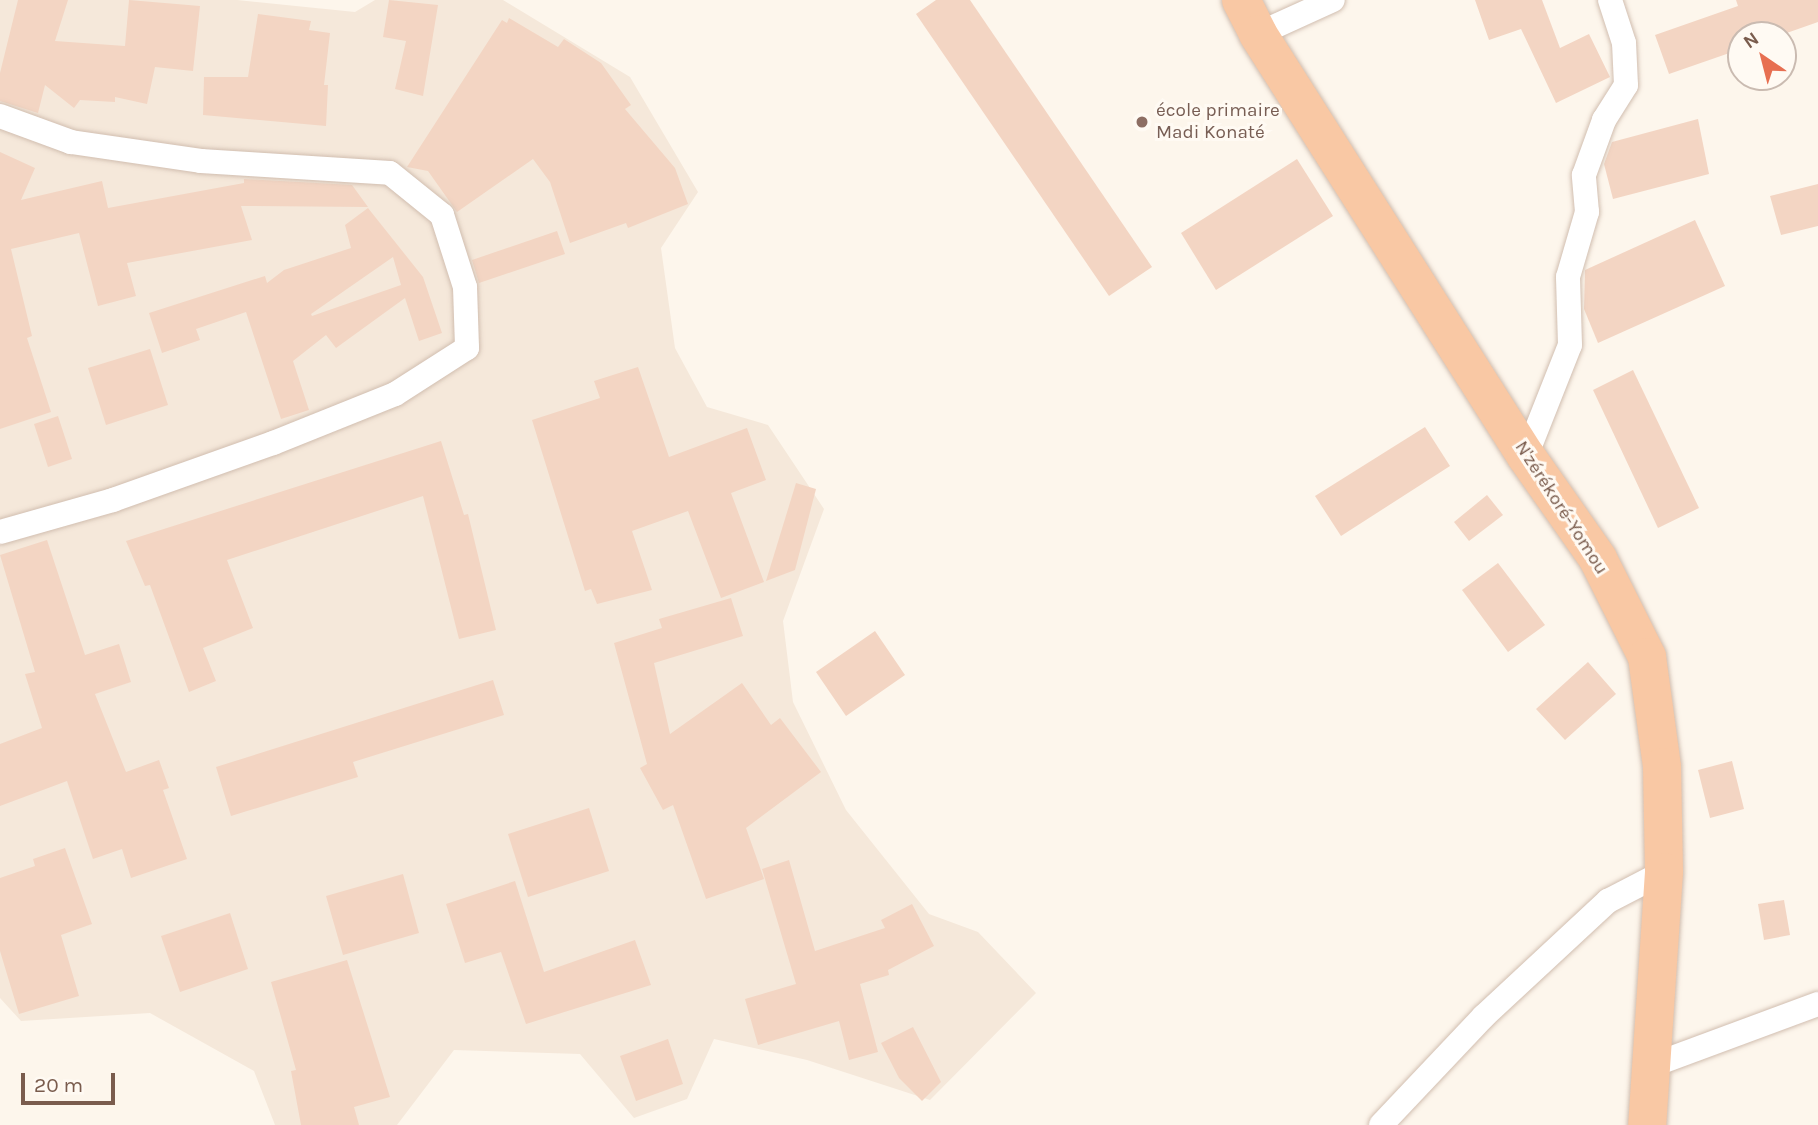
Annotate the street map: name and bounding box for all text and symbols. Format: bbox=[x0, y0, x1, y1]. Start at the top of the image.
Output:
north arrow bbox=[1727, 21, 1797, 91]
text: N bbox=[1739, 28, 1763, 53]
place label: école primaire Madi Konaté bbox=[1156, 100, 1280, 144]
marker: école primaire Madi Konaté bbox=[1134, 114, 1150, 130]
street label: N'zérékoré-Yomou bbox=[1509, 437, 1613, 579]
scale bar bbox=[24, 1058, 119, 1102]
text: 20 m bbox=[34, 1073, 83, 1097]

